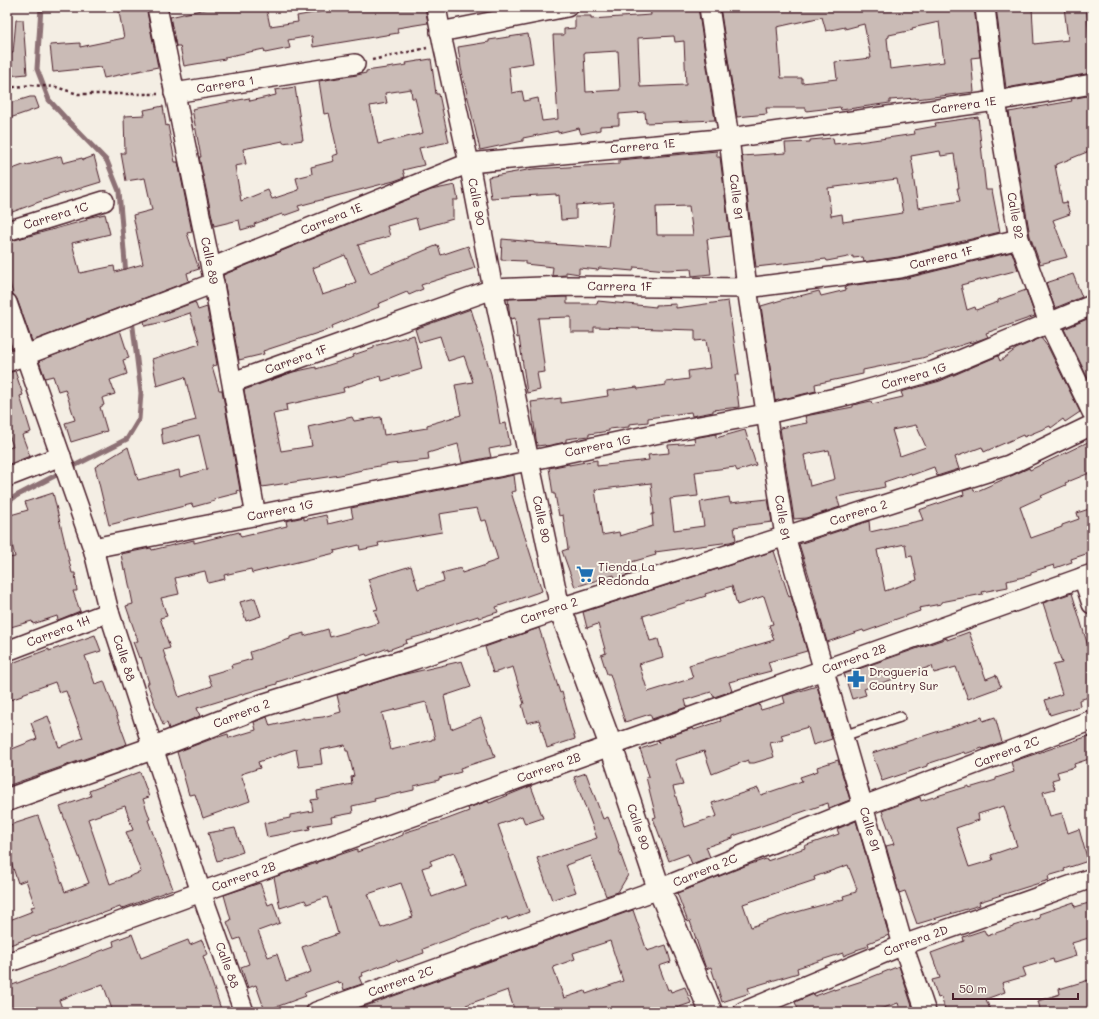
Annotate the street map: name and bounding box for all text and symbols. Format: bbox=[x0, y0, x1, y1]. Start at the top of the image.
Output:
street label: Carrera 1 bbox=[195, 71, 255, 96]
street label: Carrera 1E bbox=[930, 92, 997, 117]
street label: Carrera 1E bbox=[609, 134, 676, 156]
street label: Calle 91 bbox=[726, 173, 748, 221]
street label: Calle 90 bbox=[465, 177, 490, 227]
street label: Calle 92 bbox=[1004, 191, 1028, 240]
street label: Carrera 1C bbox=[21, 197, 90, 232]
street label: Carrera 1E bbox=[298, 198, 364, 238]
street label: Calle 89 bbox=[198, 235, 223, 285]
street label: Carrera 1F bbox=[908, 241, 975, 272]
street label: Carrera 1F bbox=[587, 277, 653, 294]
street label: Carrera 1F bbox=[262, 340, 329, 377]
street label: Carrera 1G bbox=[879, 358, 949, 392]
street label: Carrera 1G bbox=[563, 430, 632, 460]
street label: Calle 90 bbox=[530, 494, 555, 545]
street label: Calle 91 bbox=[772, 494, 795, 542]
street label: Carrera 1G bbox=[246, 495, 315, 524]
street label: Carrera 2 bbox=[827, 495, 889, 529]
place label: Tienda La Redonda bbox=[598, 558, 655, 588]
supermarket icon: Tienda La Redonda bbox=[575, 564, 595, 584]
street label: Carrera 2 bbox=[518, 593, 579, 627]
street label: Carrera 1H bbox=[24, 611, 92, 650]
street label: Calle 88 bbox=[110, 632, 140, 683]
street label: Carrera 2B bbox=[819, 639, 888, 677]
place label: Drogueria Country Sur bbox=[869, 663, 939, 693]
pharmacy icon: Drogueria Country Sur bbox=[846, 669, 866, 689]
street label: Carrera 2 bbox=[211, 695, 272, 731]
street label: Carrera 2C bbox=[972, 732, 1041, 771]
street label: Carrera 2B bbox=[514, 748, 583, 786]
street label: Calle 90 bbox=[624, 801, 654, 852]
street label: Calle 91 bbox=[857, 805, 885, 854]
street label: Carrera 2C bbox=[670, 849, 740, 890]
street label: Carrera 2B bbox=[209, 857, 278, 895]
street label: Carrera 2D bbox=[881, 921, 950, 959]
street label: Calle 88 bbox=[213, 940, 244, 990]
street label: Carrera 2C bbox=[366, 961, 436, 1000]
scale bar bbox=[953, 975, 1078, 1001]
text: 50 m bbox=[959, 980, 987, 996]

